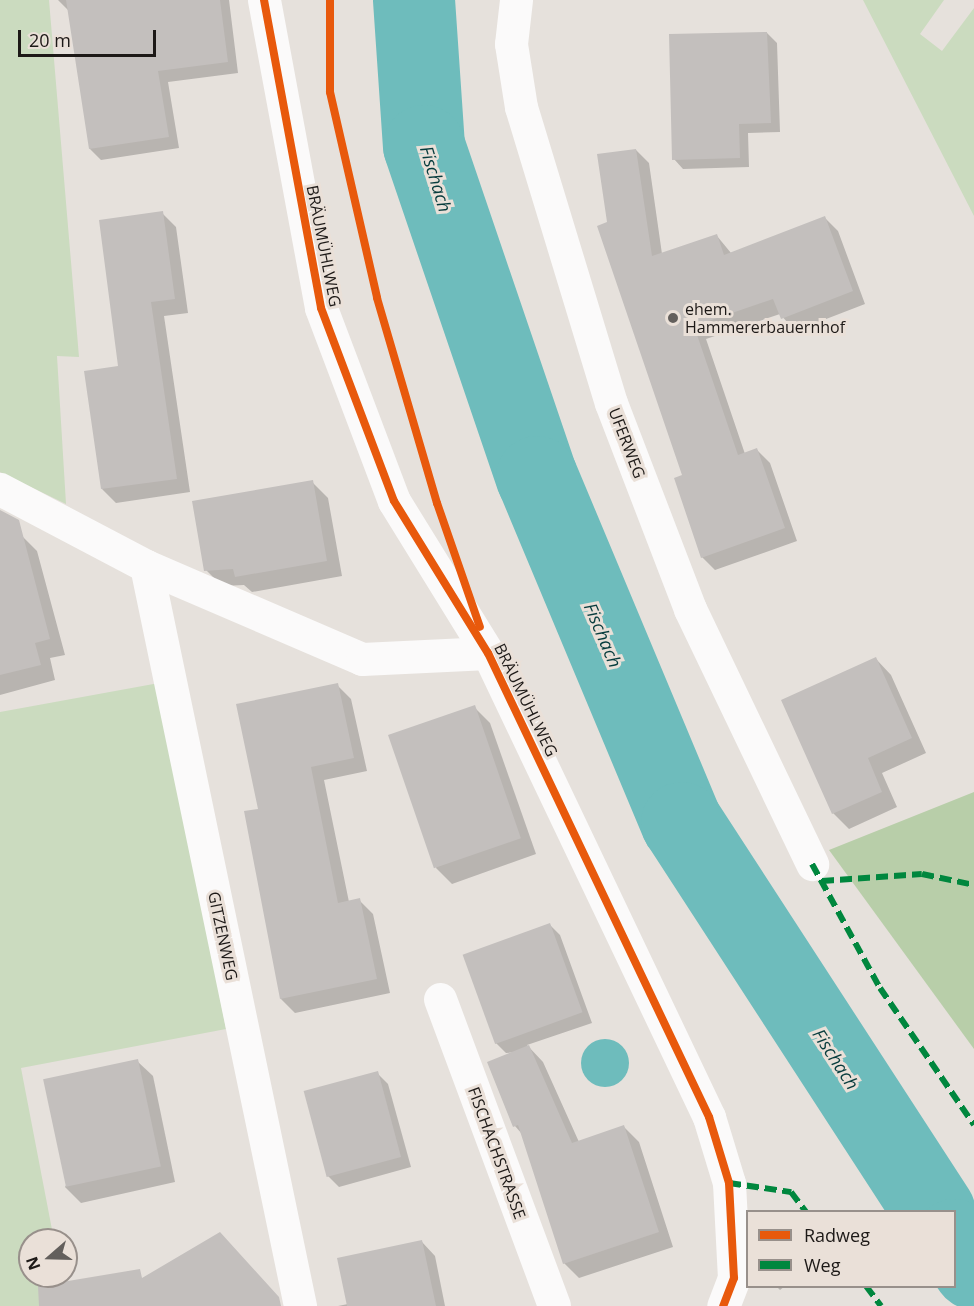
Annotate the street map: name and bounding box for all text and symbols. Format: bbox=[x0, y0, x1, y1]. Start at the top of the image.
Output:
scale bar bbox=[21, 18, 159, 56]
text: 20 m bbox=[29, 28, 71, 52]
water label: Fischach bbox=[416, 143, 456, 215]
street label: BRÄUMÜHLWEG bbox=[303, 184, 345, 308]
place label: ehem. Hammererbauernhof bbox=[685, 299, 845, 337]
marker: ehem. Hammererbauernhof bbox=[666, 311, 680, 325]
street label: UFERWEG bbox=[605, 405, 649, 481]
water label: Fischach bbox=[580, 599, 626, 671]
street label: BRÄUMÜHLWEG bbox=[490, 640, 562, 760]
street label: GITZENWEG bbox=[204, 890, 242, 982]
water label: Fischach bbox=[808, 1025, 864, 1093]
street label: FISCHACHSTRASSE bbox=[464, 1084, 530, 1222]
legend bbox=[746, 1210, 956, 1288]
text: Radweg bbox=[804, 1223, 870, 1247]
north arrow bbox=[18, 1228, 78, 1288]
text: Weg bbox=[804, 1253, 841, 1277]
text: N bbox=[20, 1254, 46, 1273]

